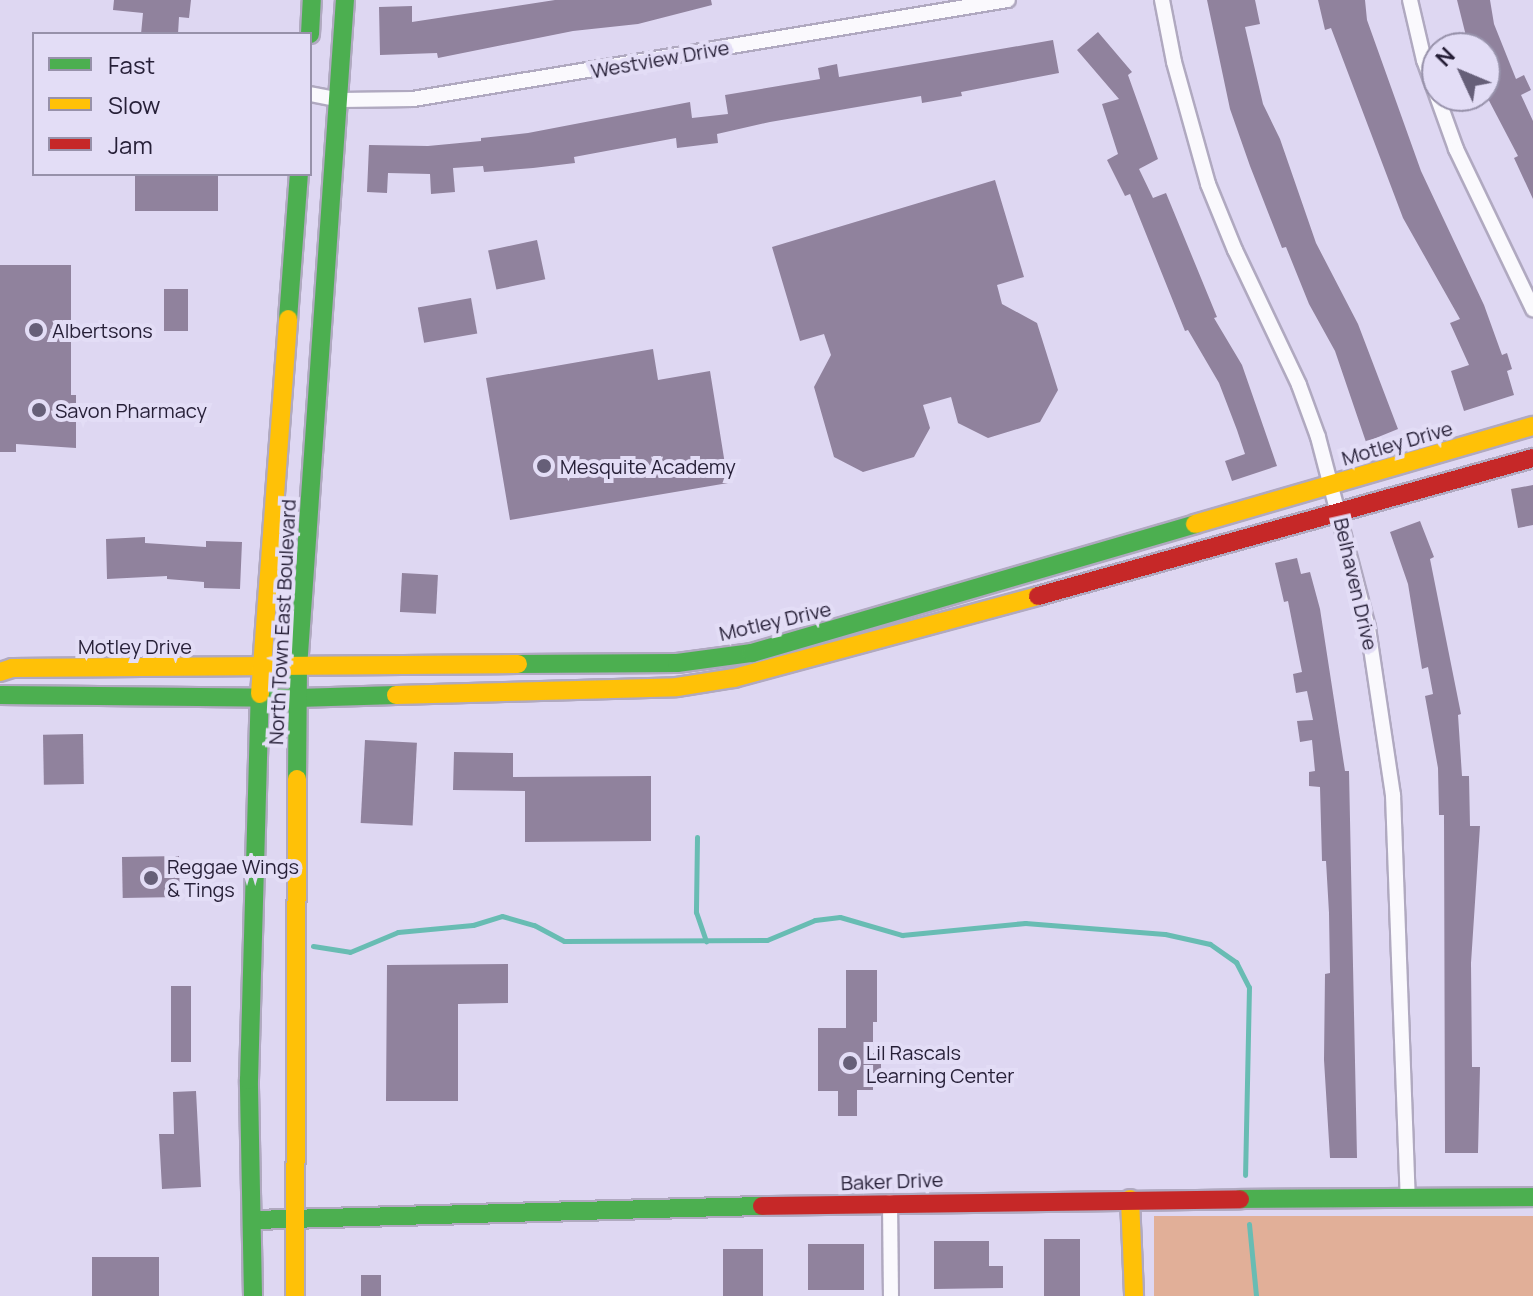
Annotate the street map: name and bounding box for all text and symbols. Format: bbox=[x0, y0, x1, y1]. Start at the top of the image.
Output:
legend bbox=[32, 32, 312, 176]
north arrow bbox=[1421, 32, 1501, 112]
street label: Westview Drive bbox=[589, 35, 731, 83]
text: N bbox=[1429, 41, 1461, 73]
text: Fast bbox=[108, 48, 155, 81]
text: Slow bbox=[108, 88, 161, 121]
text: Jam bbox=[108, 128, 153, 161]
place label: Albertsons bbox=[52, 318, 153, 342]
marker: Albertsons bbox=[27, 321, 45, 339]
place label: Savon Pharmacy bbox=[55, 398, 207, 422]
marker: Savon Pharmacy bbox=[30, 401, 48, 419]
street label: Motley Drive bbox=[1339, 416, 1455, 470]
place label: Mesquite Academy bbox=[560, 454, 736, 478]
marker: Mesquite Academy bbox=[535, 457, 553, 475]
street label: North Town East Boulevard bbox=[264, 498, 300, 746]
street label: Belhaven Drive bbox=[1329, 516, 1383, 652]
street label: Motley Drive bbox=[717, 596, 833, 646]
street label: Motley Drive bbox=[78, 634, 192, 658]
place label: Reggae Wings & Tings bbox=[167, 854, 299, 901]
marker: Reggae Wings & Tings bbox=[142, 869, 160, 887]
place label: Lil Rascals Learning Center bbox=[866, 1040, 1014, 1087]
marker: Lil Rascals Learning Center bbox=[841, 1054, 859, 1072]
street label: Baker Drive bbox=[840, 1167, 944, 1195]

